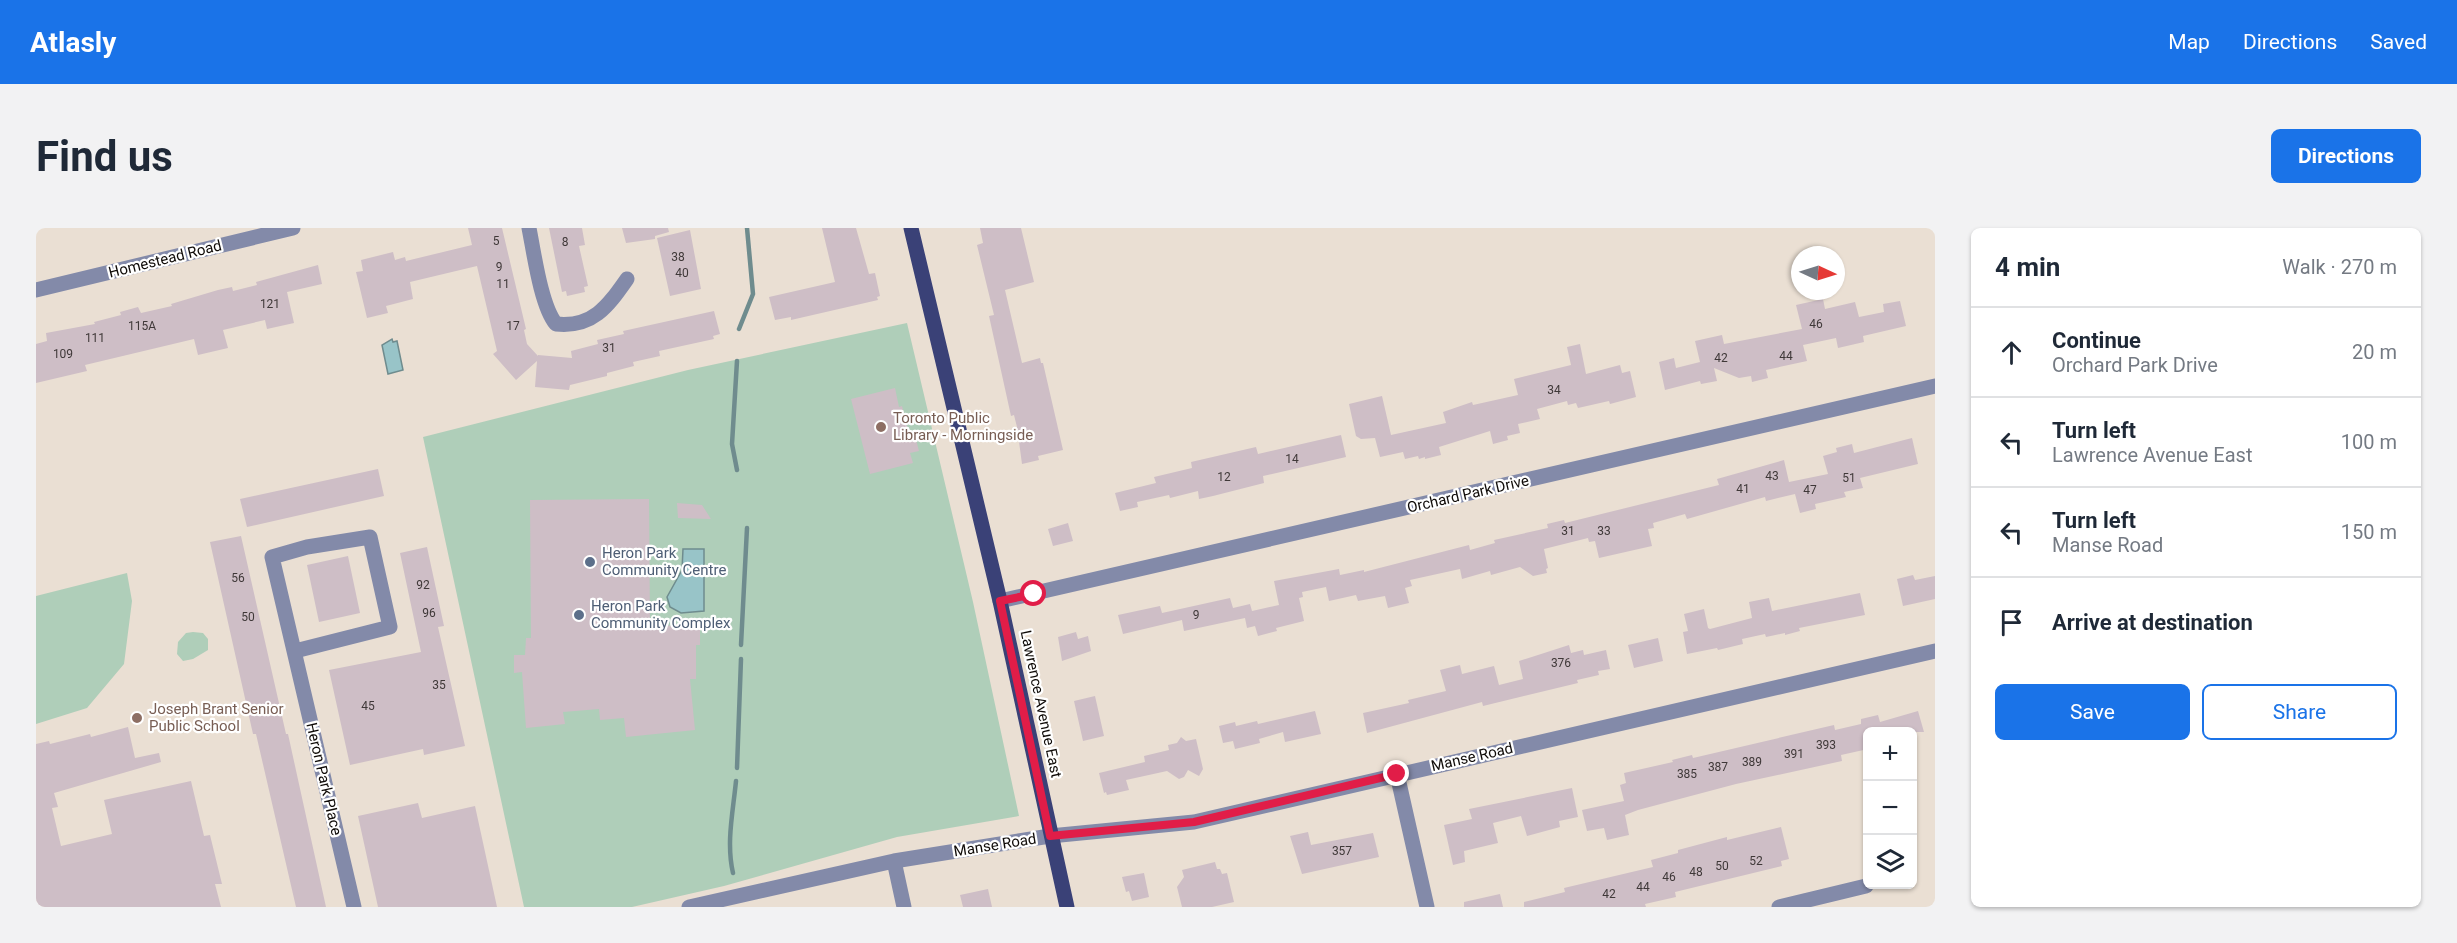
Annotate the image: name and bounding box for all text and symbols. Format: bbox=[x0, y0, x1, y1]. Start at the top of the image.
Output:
text: Atlasly bbox=[30, 26, 116, 59]
text: Map bbox=[2168, 30, 2210, 54]
text: Directions bbox=[2243, 30, 2337, 54]
text: Saved bbox=[2370, 30, 2427, 54]
button: Directions bbox=[2271, 129, 2421, 183]
text: Find us bbox=[36, 132, 173, 181]
house number: 5 bbox=[493, 234, 500, 248]
house number: 8 bbox=[562, 235, 569, 249]
street label: Homestead Road bbox=[107, 236, 223, 282]
north arrow bbox=[1791, 246, 1845, 300]
house number: 38 bbox=[671, 250, 685, 264]
text: 4 min bbox=[1995, 252, 2060, 282]
text: Walk · 270 m bbox=[2282, 255, 2397, 279]
house number: 9 bbox=[496, 260, 502, 274]
house number: 40 bbox=[675, 266, 689, 280]
house number: 11 bbox=[496, 277, 510, 291]
house number: 121 bbox=[260, 297, 280, 311]
house number: 46 bbox=[1809, 317, 1823, 331]
house number: 115A bbox=[128, 319, 156, 333]
house number: 17 bbox=[506, 319, 520, 333]
text: Continue bbox=[2052, 328, 2141, 353]
house number: 111 bbox=[85, 331, 105, 345]
icon: ahead bbox=[1995, 336, 2028, 369]
text: 20 m bbox=[2352, 340, 2397, 364]
house number: 31 bbox=[602, 341, 616, 355]
house number: 109 bbox=[53, 347, 73, 361]
house number: 44 bbox=[1779, 349, 1793, 363]
house number: 42 bbox=[1714, 351, 1728, 365]
text: Orchard Park Drive bbox=[2052, 353, 2218, 377]
house number: 34 bbox=[1547, 383, 1561, 397]
place label: Toronto Public Library - Morningside bbox=[893, 409, 1033, 444]
text: Turn left bbox=[2052, 418, 2136, 443]
marker: Toronto Public Library - Morningside bbox=[874, 420, 888, 434]
icon: left bbox=[1995, 426, 2028, 459]
text: 100 m bbox=[2341, 430, 2397, 454]
text: Lawrence Avenue East bbox=[2052, 443, 2252, 467]
house number: 14 bbox=[1285, 452, 1299, 466]
house number: 43 bbox=[1765, 469, 1779, 483]
house number: 12 bbox=[1217, 470, 1231, 484]
street label: Orchard Park Drive bbox=[1405, 471, 1531, 517]
house number: 51 bbox=[1842, 471, 1856, 485]
house number: 41 bbox=[1736, 482, 1750, 496]
house number: 47 bbox=[1803, 483, 1817, 497]
text: Turn left bbox=[2052, 508, 2136, 533]
icon: left bbox=[1995, 516, 2028, 549]
text: 150 m bbox=[2341, 520, 2397, 544]
house number: 31 bbox=[1561, 524, 1575, 538]
house number: 33 bbox=[1597, 524, 1611, 538]
text: Manse Road bbox=[2052, 533, 2163, 557]
place label: Heron Park Community Centre bbox=[602, 544, 726, 579]
marker: Heron Park Community Centre bbox=[583, 555, 597, 569]
house number: 56 bbox=[231, 571, 245, 585]
house number: 92 bbox=[416, 578, 430, 592]
route start bbox=[1020, 580, 1046, 606]
place label: Heron Park Community Complex bbox=[591, 597, 731, 632]
house number: 96 bbox=[422, 606, 436, 620]
icon: arrive bbox=[1995, 606, 2028, 639]
marker: Heron Park Community Complex bbox=[572, 608, 586, 622]
house number: 9 bbox=[1193, 608, 1199, 622]
house number: 50 bbox=[241, 610, 255, 624]
text: Arrive at destination bbox=[2052, 610, 2253, 635]
street label: Lawrence Avenue East bbox=[1017, 629, 1065, 779]
house number: 376 bbox=[1551, 656, 1571, 670]
house number: 35 bbox=[432, 678, 446, 692]
button: Save bbox=[1995, 684, 2190, 740]
button: Share bbox=[2202, 684, 2397, 740]
house number: 45 bbox=[361, 699, 375, 713]
place label: Joseph Brant Senior Public School bbox=[149, 700, 284, 735]
marker: Joseph Brant Senior Public School bbox=[130, 711, 144, 725]
street label: Heron Park Place bbox=[302, 721, 346, 837]
map controls bbox=[1863, 727, 1917, 889]
button: + bbox=[1863, 727, 1917, 781]
house number: 393 bbox=[1816, 738, 1836, 752]
street label: Manse Road bbox=[1429, 739, 1515, 775]
house number: 391 bbox=[1784, 747, 1804, 761]
house number: 389 bbox=[1742, 755, 1762, 769]
route end bbox=[1383, 760, 1409, 786]
house number: 387 bbox=[1708, 760, 1728, 774]
house number: 385 bbox=[1677, 767, 1697, 781]
button: − bbox=[1863, 781, 1917, 835]
street label: Manse Road bbox=[952, 830, 1038, 860]
button: layers bbox=[1863, 835, 1917, 889]
house number: 357 bbox=[1332, 844, 1352, 858]
house number: 52 bbox=[1749, 854, 1763, 868]
house number: 50 bbox=[1715, 859, 1729, 873]
house number: 48 bbox=[1689, 865, 1703, 879]
house number: 46 bbox=[1662, 870, 1676, 884]
house number: 44 bbox=[1636, 880, 1650, 894]
house number: 42 bbox=[1602, 887, 1616, 901]

